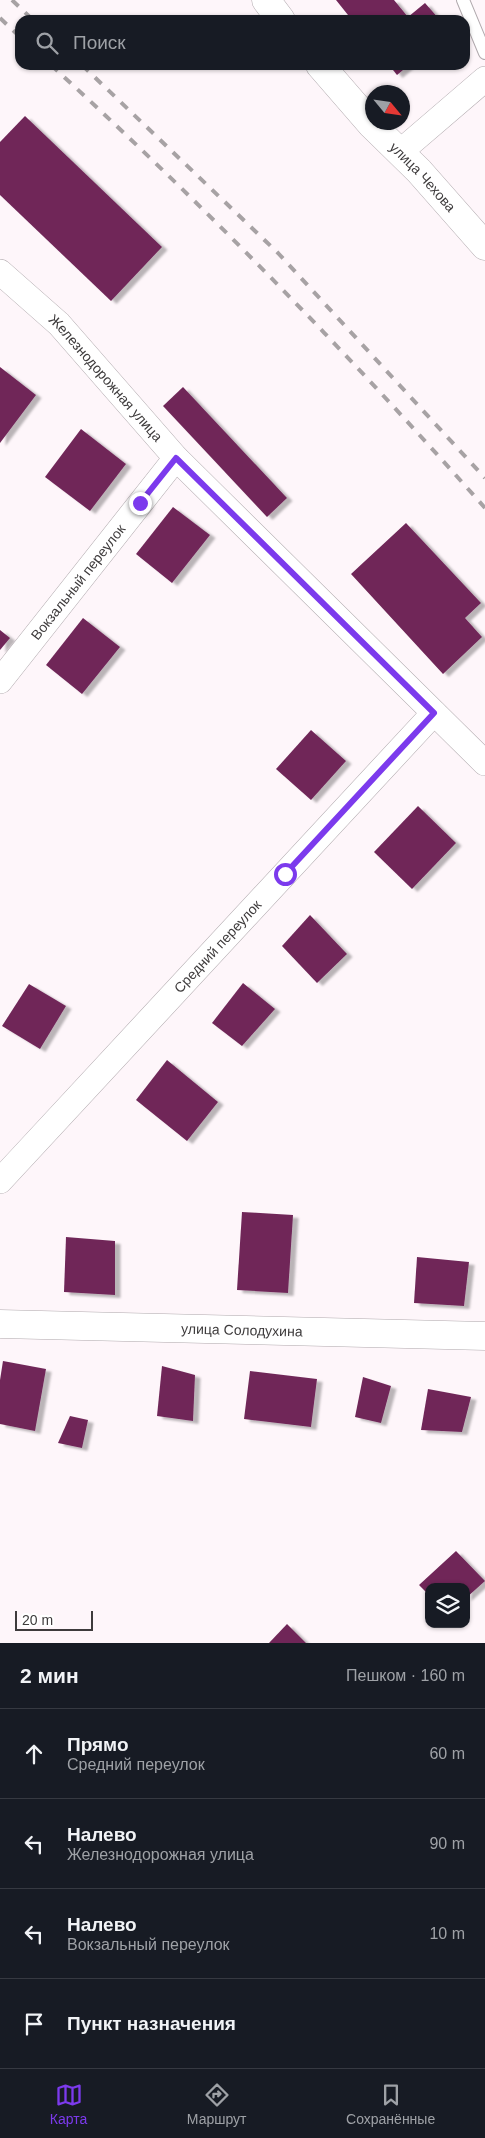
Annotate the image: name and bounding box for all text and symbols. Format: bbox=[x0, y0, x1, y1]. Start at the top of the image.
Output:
search box bbox=[15, 15, 470, 70]
icon: search bbox=[33, 29, 61, 57]
text: Поиск bbox=[73, 32, 126, 53]
north arrow bbox=[365, 85, 410, 130]
street label: улица Чехова bbox=[386, 139, 459, 215]
street label: Железнодорожная улица bbox=[46, 311, 166, 445]
route end bbox=[129, 492, 152, 515]
street label: Вокзальный переулок bbox=[28, 521, 129, 643]
route start bbox=[274, 863, 297, 886]
street label: Средний переулок bbox=[171, 896, 265, 996]
street label: улица Солодухина bbox=[181, 1320, 303, 1339]
map controls bbox=[425, 1583, 470, 1628]
button: layers bbox=[425, 1583, 470, 1628]
scale bar bbox=[15, 1608, 92, 1631]
text: 20 m bbox=[22, 1612, 53, 1628]
text: 2 мин bbox=[20, 1664, 79, 1687]
text: Пешком · 160 m bbox=[346, 1667, 465, 1684]
text: Прямо bbox=[67, 1734, 129, 1755]
icon: ahead bbox=[20, 1740, 48, 1768]
text: 60 m bbox=[429, 1745, 465, 1762]
text: Средний переулок bbox=[67, 1756, 205, 1773]
text: Налево bbox=[67, 1824, 137, 1845]
icon: left bbox=[20, 1830, 48, 1858]
text: 90 m bbox=[429, 1835, 465, 1852]
text: Железнодорожная улица bbox=[67, 1846, 254, 1863]
text: Налево bbox=[67, 1914, 137, 1935]
icon: left bbox=[20, 1920, 48, 1948]
text: 10 m bbox=[429, 1925, 465, 1942]
text: Вокзальный переулок bbox=[67, 1936, 230, 1953]
icon: arrive bbox=[20, 2010, 48, 2038]
text: Пункт назначения bbox=[67, 2013, 236, 2034]
tab: Карта bbox=[50, 2081, 87, 2127]
tab: Маршрут bbox=[187, 2081, 246, 2127]
tab: Сохранённые bbox=[346, 2081, 435, 2127]

